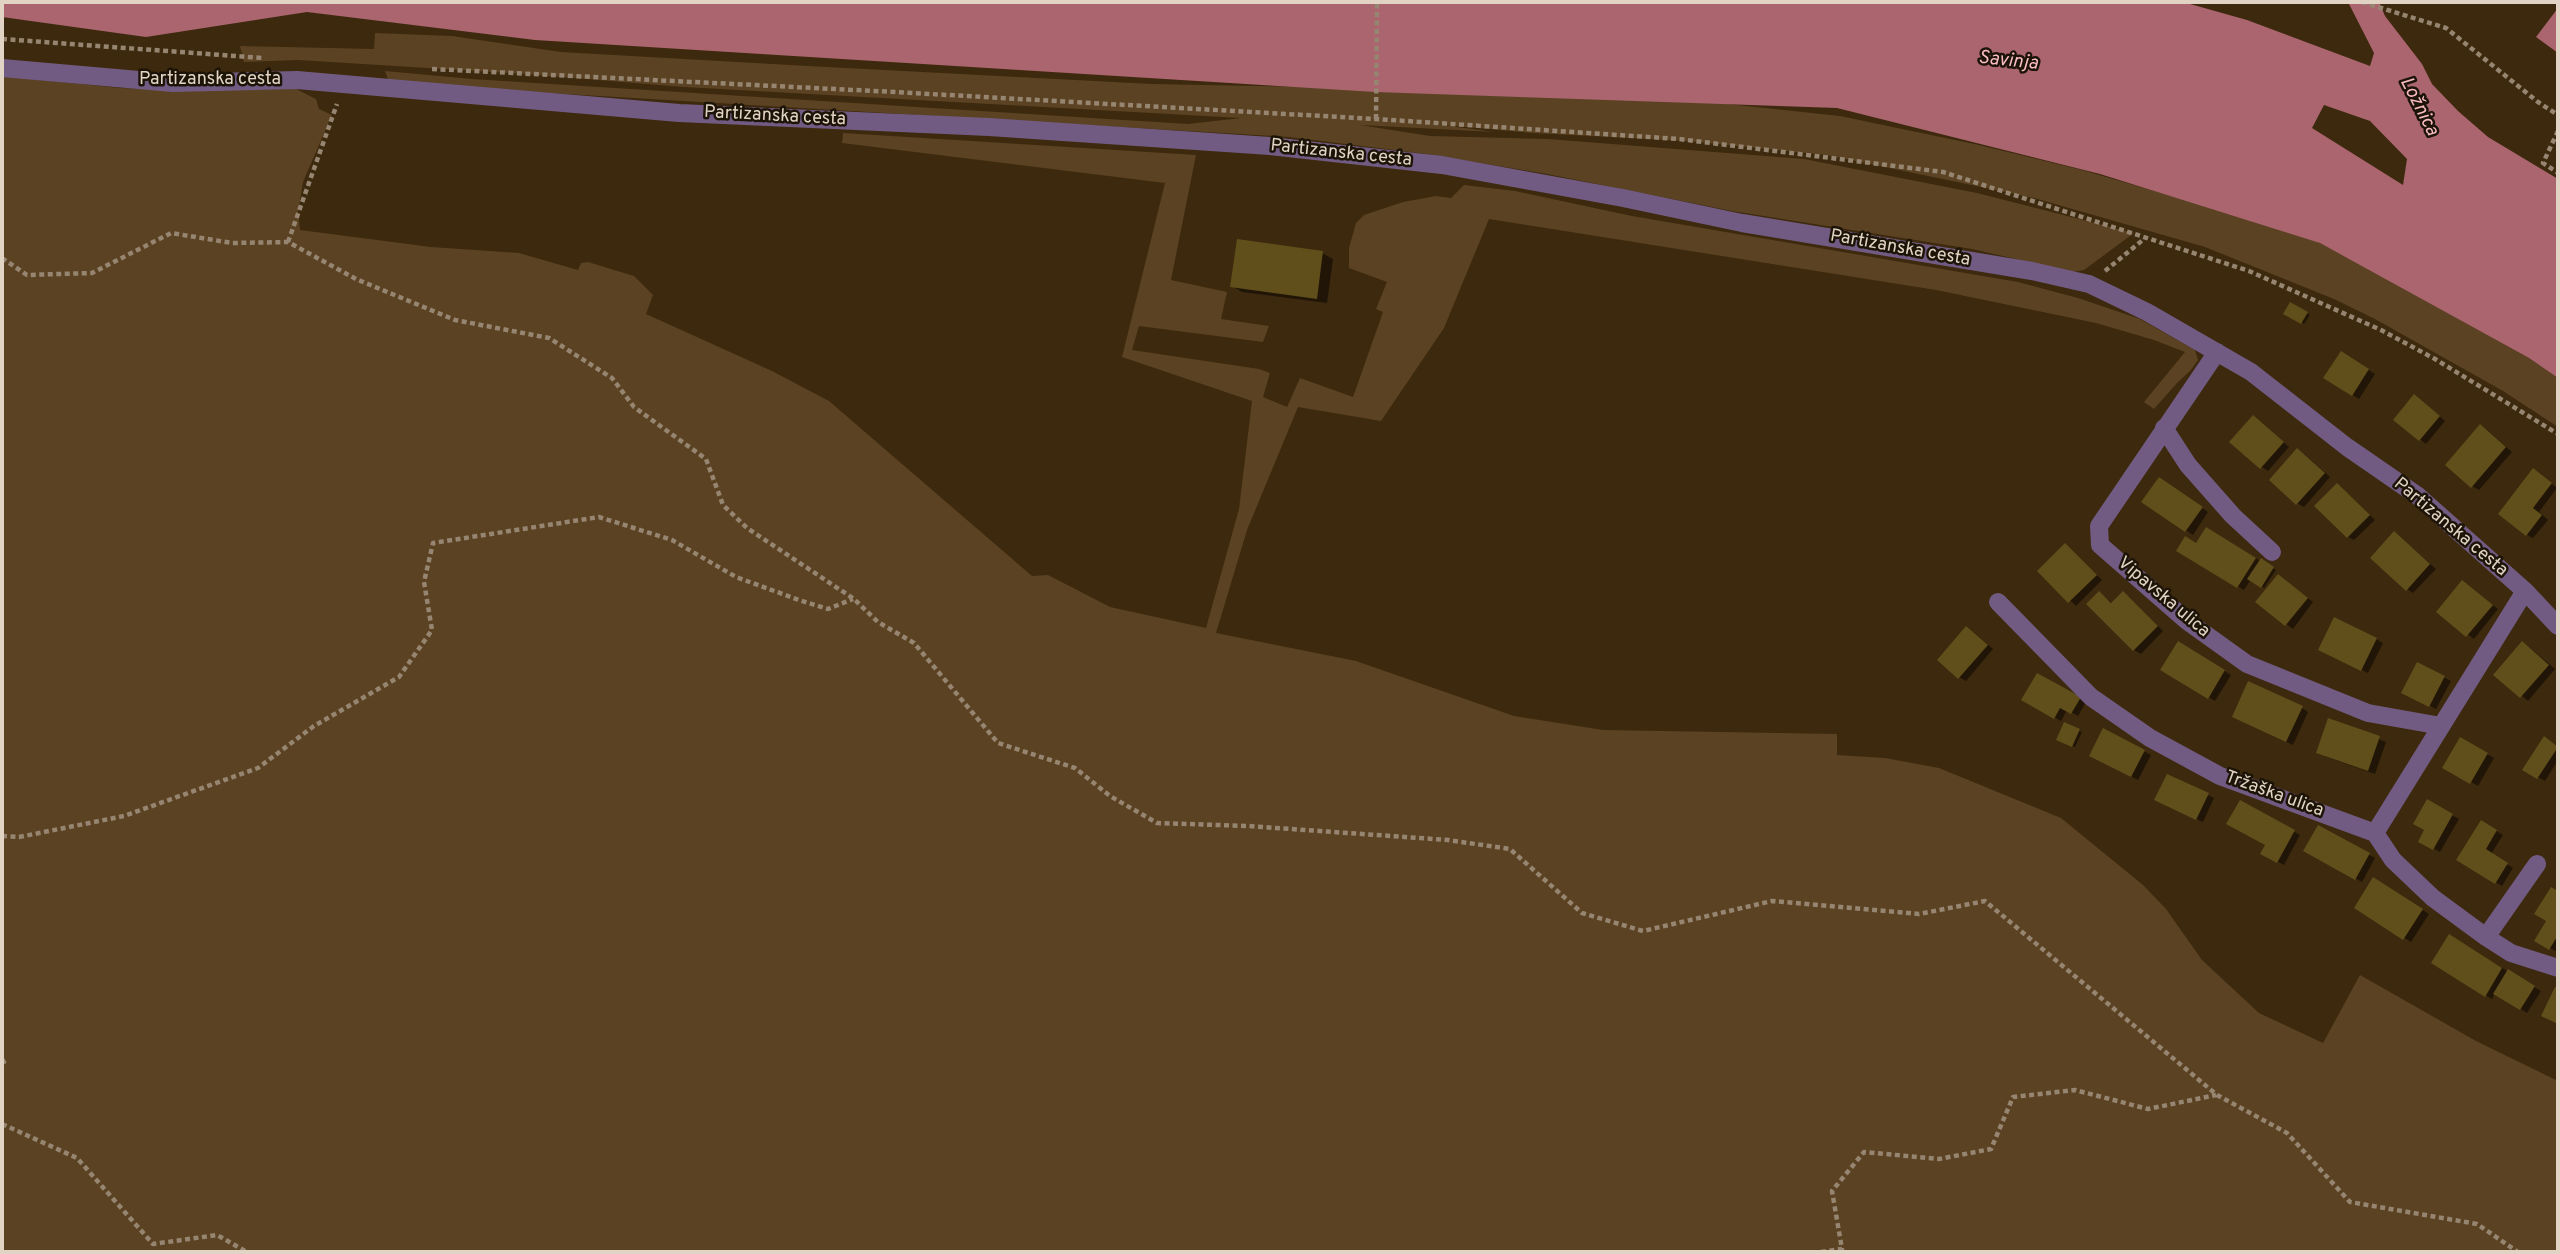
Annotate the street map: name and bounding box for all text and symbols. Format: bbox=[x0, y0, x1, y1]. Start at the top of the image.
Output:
water label: Savinja bbox=[1977, 48, 2039, 76]
street label: Partizanska cesta bbox=[139, 69, 281, 91]
water label: Ložnica bbox=[2394, 74, 2442, 140]
street label: Partizanska cesta bbox=[703, 102, 847, 132]
street label: Partizanska cesta bbox=[1269, 136, 1413, 172]
street label: Partizanska cesta bbox=[1828, 226, 1972, 272]
street label: Partizanska cesta bbox=[2389, 474, 2511, 582]
street label: Vipavska ulica bbox=[2112, 553, 2214, 643]
street label: Tržaška ulica bbox=[2222, 767, 2326, 823]

